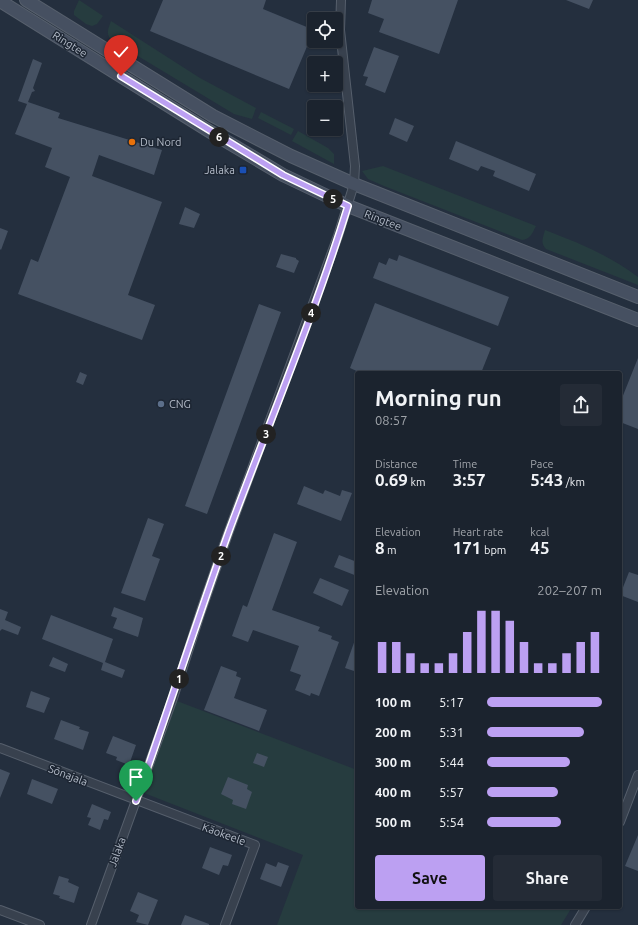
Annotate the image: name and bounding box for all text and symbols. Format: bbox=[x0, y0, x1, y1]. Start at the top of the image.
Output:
map controls bbox=[307, 12, 343, 136]
button: locate bbox=[307, 12, 343, 48]
street label: Ringtee bbox=[50, 29, 90, 59]
pin bbox=[104, 35, 138, 76]
icon: check bbox=[110, 41, 132, 63]
button: + bbox=[307, 56, 343, 92]
button: − bbox=[307, 100, 343, 136]
pin: 6 bbox=[209, 127, 229, 147]
text: 6 bbox=[216, 131, 222, 143]
place label: Du Nord bbox=[140, 136, 181, 148]
marker: Du Nord bbox=[127, 137, 137, 147]
place label: Jalaka bbox=[204, 164, 235, 176]
marker: Jalaka bbox=[238, 165, 248, 175]
pin: 5 bbox=[323, 189, 343, 209]
text: 5 bbox=[330, 193, 336, 205]
street label: Ringtee bbox=[363, 207, 403, 233]
pin: 4 bbox=[301, 303, 321, 323]
text: 4 bbox=[308, 307, 314, 319]
button: share bbox=[560, 384, 602, 426]
text: Morning run bbox=[375, 385, 502, 410]
place label: CNG bbox=[169, 398, 191, 410]
marker: CNG bbox=[156, 399, 166, 409]
text: 08:57 bbox=[375, 413, 408, 427]
pin: 3 bbox=[256, 424, 276, 444]
text: 3 bbox=[263, 428, 269, 440]
text: Distance bbox=[375, 458, 418, 470]
text: Time bbox=[453, 458, 477, 470]
text: Pace bbox=[530, 458, 554, 470]
text: 0.69 bbox=[375, 470, 408, 489]
text: 3:57 bbox=[453, 470, 486, 489]
text: 5:43 bbox=[530, 470, 563, 489]
text: km bbox=[408, 476, 426, 488]
text: /km bbox=[563, 476, 585, 488]
text: Elevation bbox=[375, 526, 421, 538]
text: Heart rate bbox=[453, 526, 503, 538]
text: kcal bbox=[530, 526, 549, 538]
text: 8 bbox=[375, 538, 385, 557]
text: 171 bbox=[453, 538, 481, 557]
text: 45 bbox=[530, 538, 550, 557]
text: m bbox=[385, 544, 397, 556]
text: bpm bbox=[481, 544, 506, 556]
pin: 2 bbox=[211, 546, 231, 566]
text: 2 bbox=[218, 550, 224, 562]
text: Elevation bbox=[375, 583, 429, 597]
text: 202–207 m bbox=[537, 583, 602, 597]
pin: 1 bbox=[169, 669, 189, 689]
text: 1 bbox=[176, 673, 182, 685]
text: 100 m bbox=[375, 695, 411, 709]
text: 5:17 bbox=[439, 695, 464, 709]
text: 200 m bbox=[375, 725, 411, 739]
text: 5:31 bbox=[439, 725, 464, 739]
text: 300 m bbox=[375, 755, 411, 769]
text: 5:44 bbox=[439, 755, 464, 769]
pin bbox=[119, 760, 153, 801]
street label: Sõnajala bbox=[47, 762, 89, 788]
icon: arrive bbox=[125, 766, 147, 788]
text: 400 m bbox=[375, 785, 411, 799]
text: 5:57 bbox=[439, 785, 464, 799]
text: 500 m bbox=[375, 815, 411, 829]
text: 5:54 bbox=[439, 815, 464, 829]
street label: Käokeele bbox=[201, 821, 247, 847]
street label: Jalaka bbox=[106, 835, 128, 869]
button: Save bbox=[375, 855, 485, 901]
button: Share bbox=[493, 855, 602, 901]

